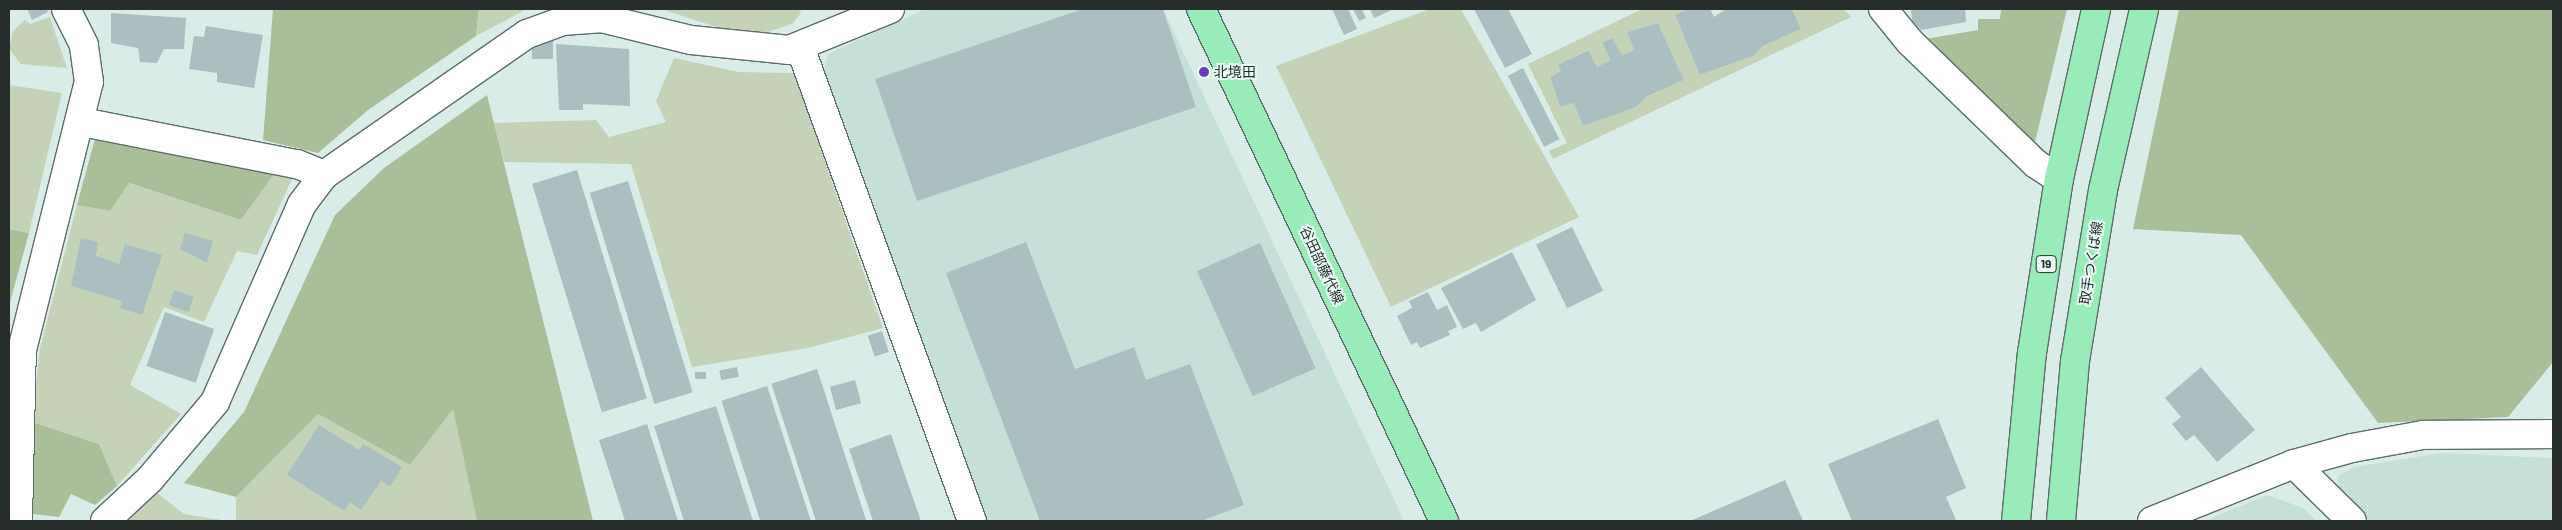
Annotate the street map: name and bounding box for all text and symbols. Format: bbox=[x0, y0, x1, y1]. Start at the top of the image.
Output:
place label: 北境田 bbox=[1214, 64, 1256, 80]
marker: 北境田 bbox=[1198, 66, 1210, 78]
street label: 取手つくば線 bbox=[2076, 220, 2106, 306]
street label: 谷田部藤代線 bbox=[1297, 223, 1347, 307]
road number: 19 bbox=[2035, 254, 2057, 274]

